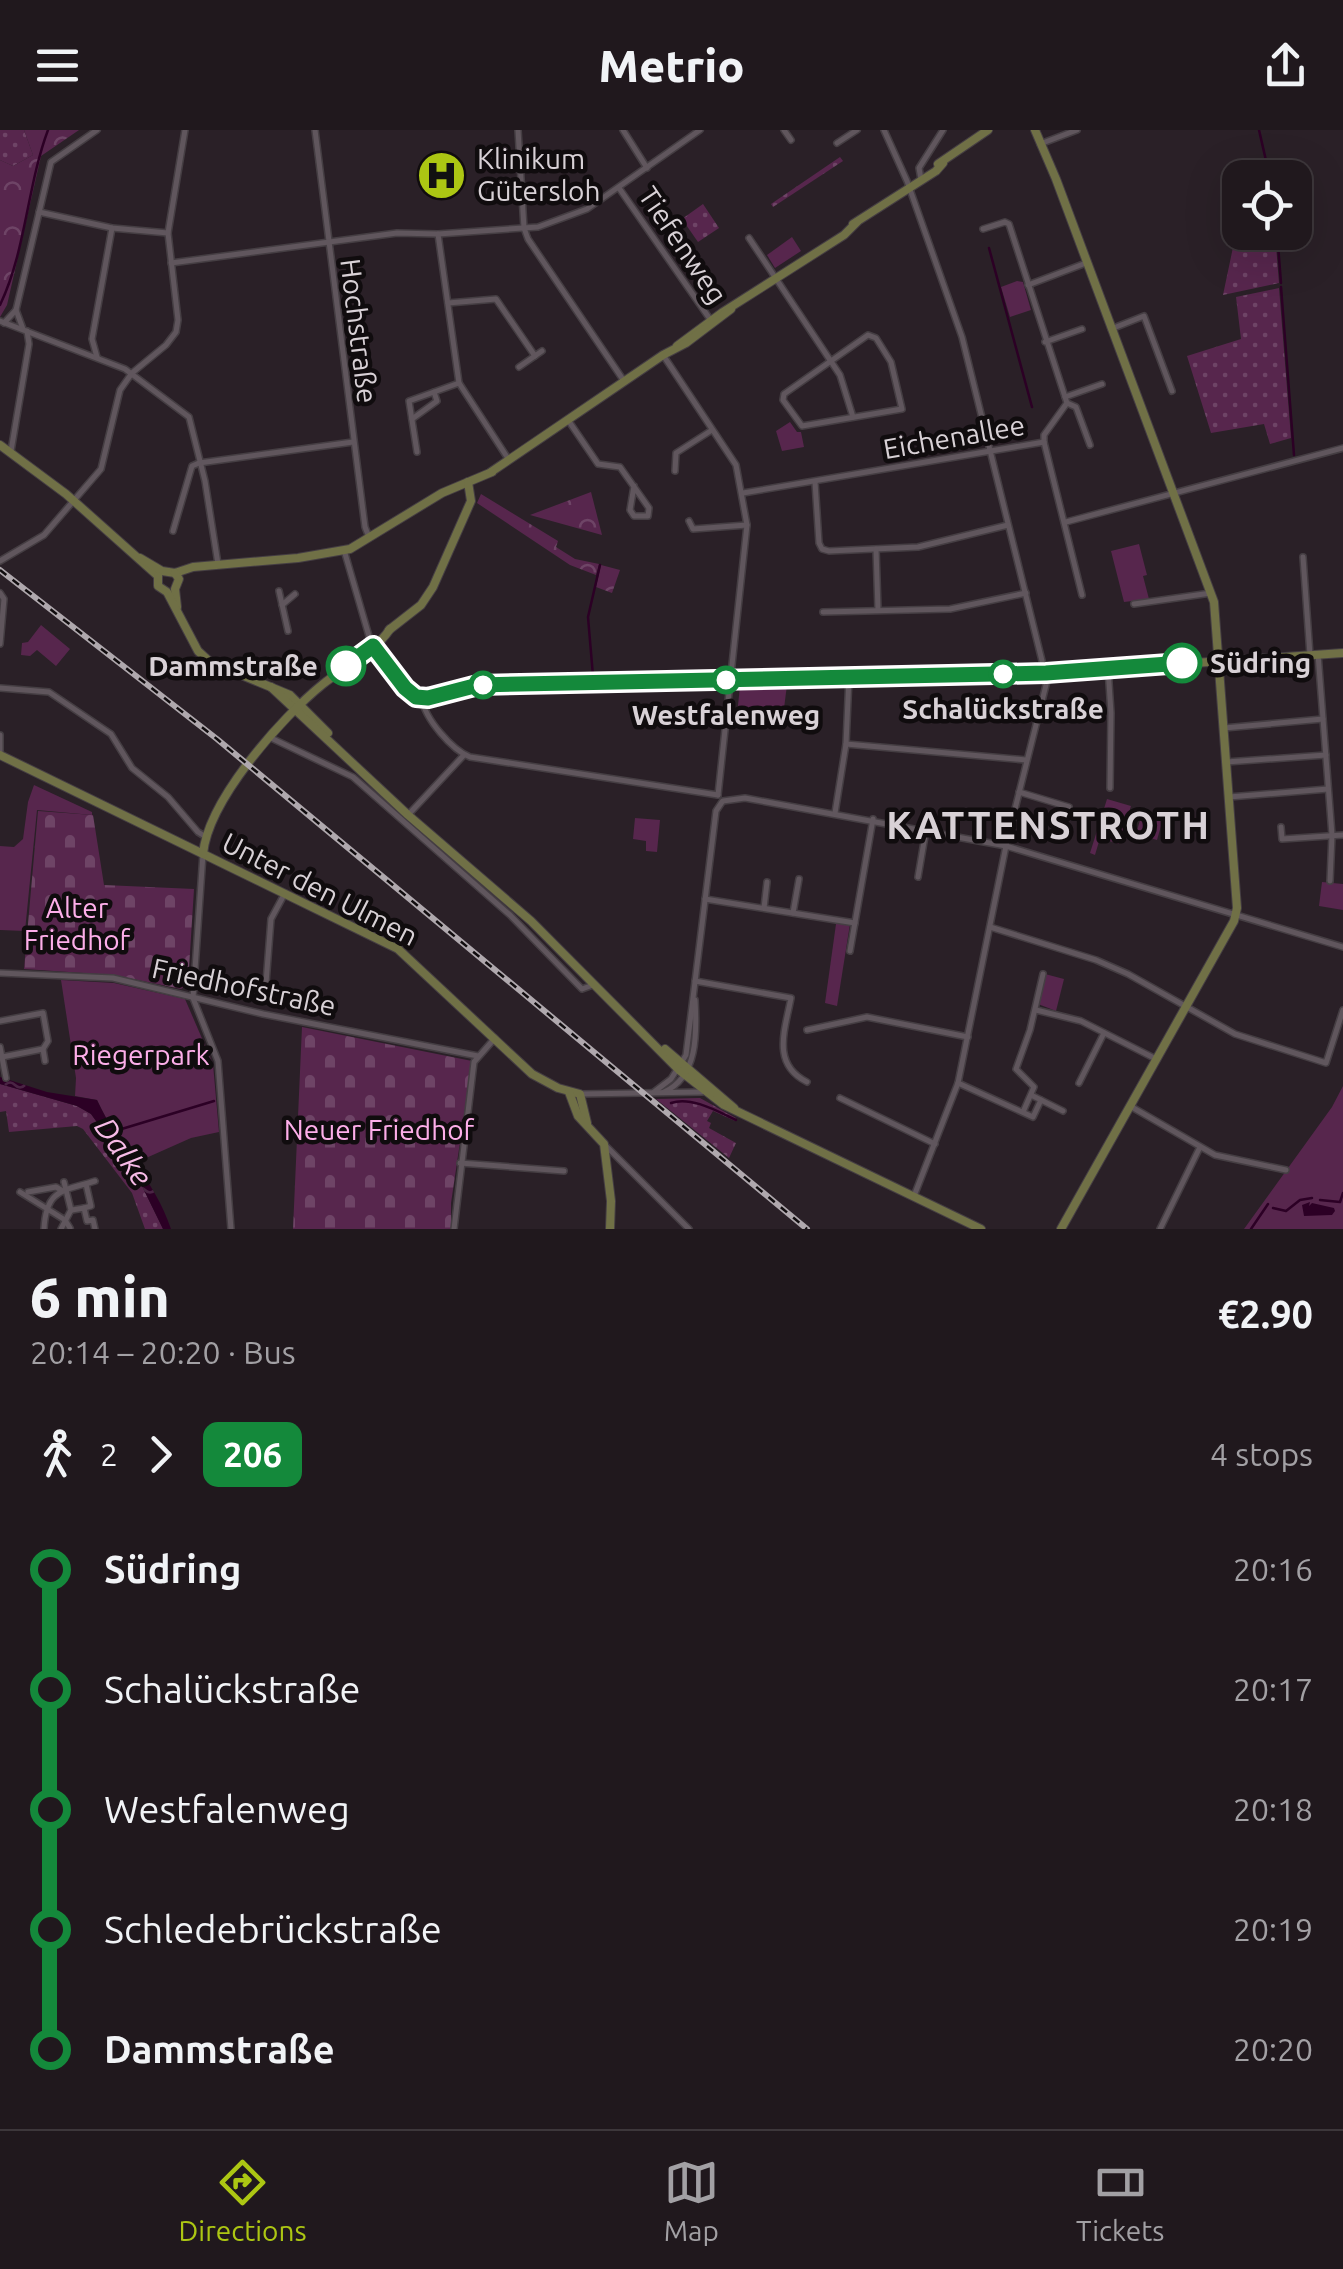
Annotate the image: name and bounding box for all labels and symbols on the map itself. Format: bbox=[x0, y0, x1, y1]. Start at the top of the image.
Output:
place label: Klinikum Gütersloh bbox=[477, 143, 600, 206]
hospital icon: Klinikum Gütersloh bbox=[416, 149, 468, 201]
street label: Tiefenweg bbox=[633, 181, 734, 309]
street label: Hochstraße bbox=[335, 257, 384, 405]
street label: Eichenallee bbox=[881, 409, 1027, 464]
marker: Südring bbox=[1163, 644, 1201, 682]
marker: Dammstraße bbox=[327, 647, 365, 685]
place label: Südring bbox=[1210, 647, 1311, 678]
place label: Dammstraße bbox=[148, 650, 318, 681]
marker: Schalückstraße bbox=[990, 661, 1016, 687]
marker: Westfalenweg bbox=[713, 667, 739, 693]
unlabelled marker bbox=[470, 672, 496, 698]
place label: Schalückstraße bbox=[902, 693, 1104, 724]
place label: Westfalenweg bbox=[632, 699, 820, 730]
district label: KATTENSTROTH bbox=[886, 804, 1212, 846]
street label: Unter den Ulmen bbox=[217, 826, 423, 951]
park label: Alter Friedhof bbox=[24, 892, 131, 955]
street label: Friedhofstraße bbox=[149, 952, 339, 1021]
park label: Riegerpark bbox=[72, 1039, 210, 1070]
water label: Dalke bbox=[88, 1111, 159, 1192]
park label: Neuer Friedhof bbox=[284, 1114, 475, 1145]

